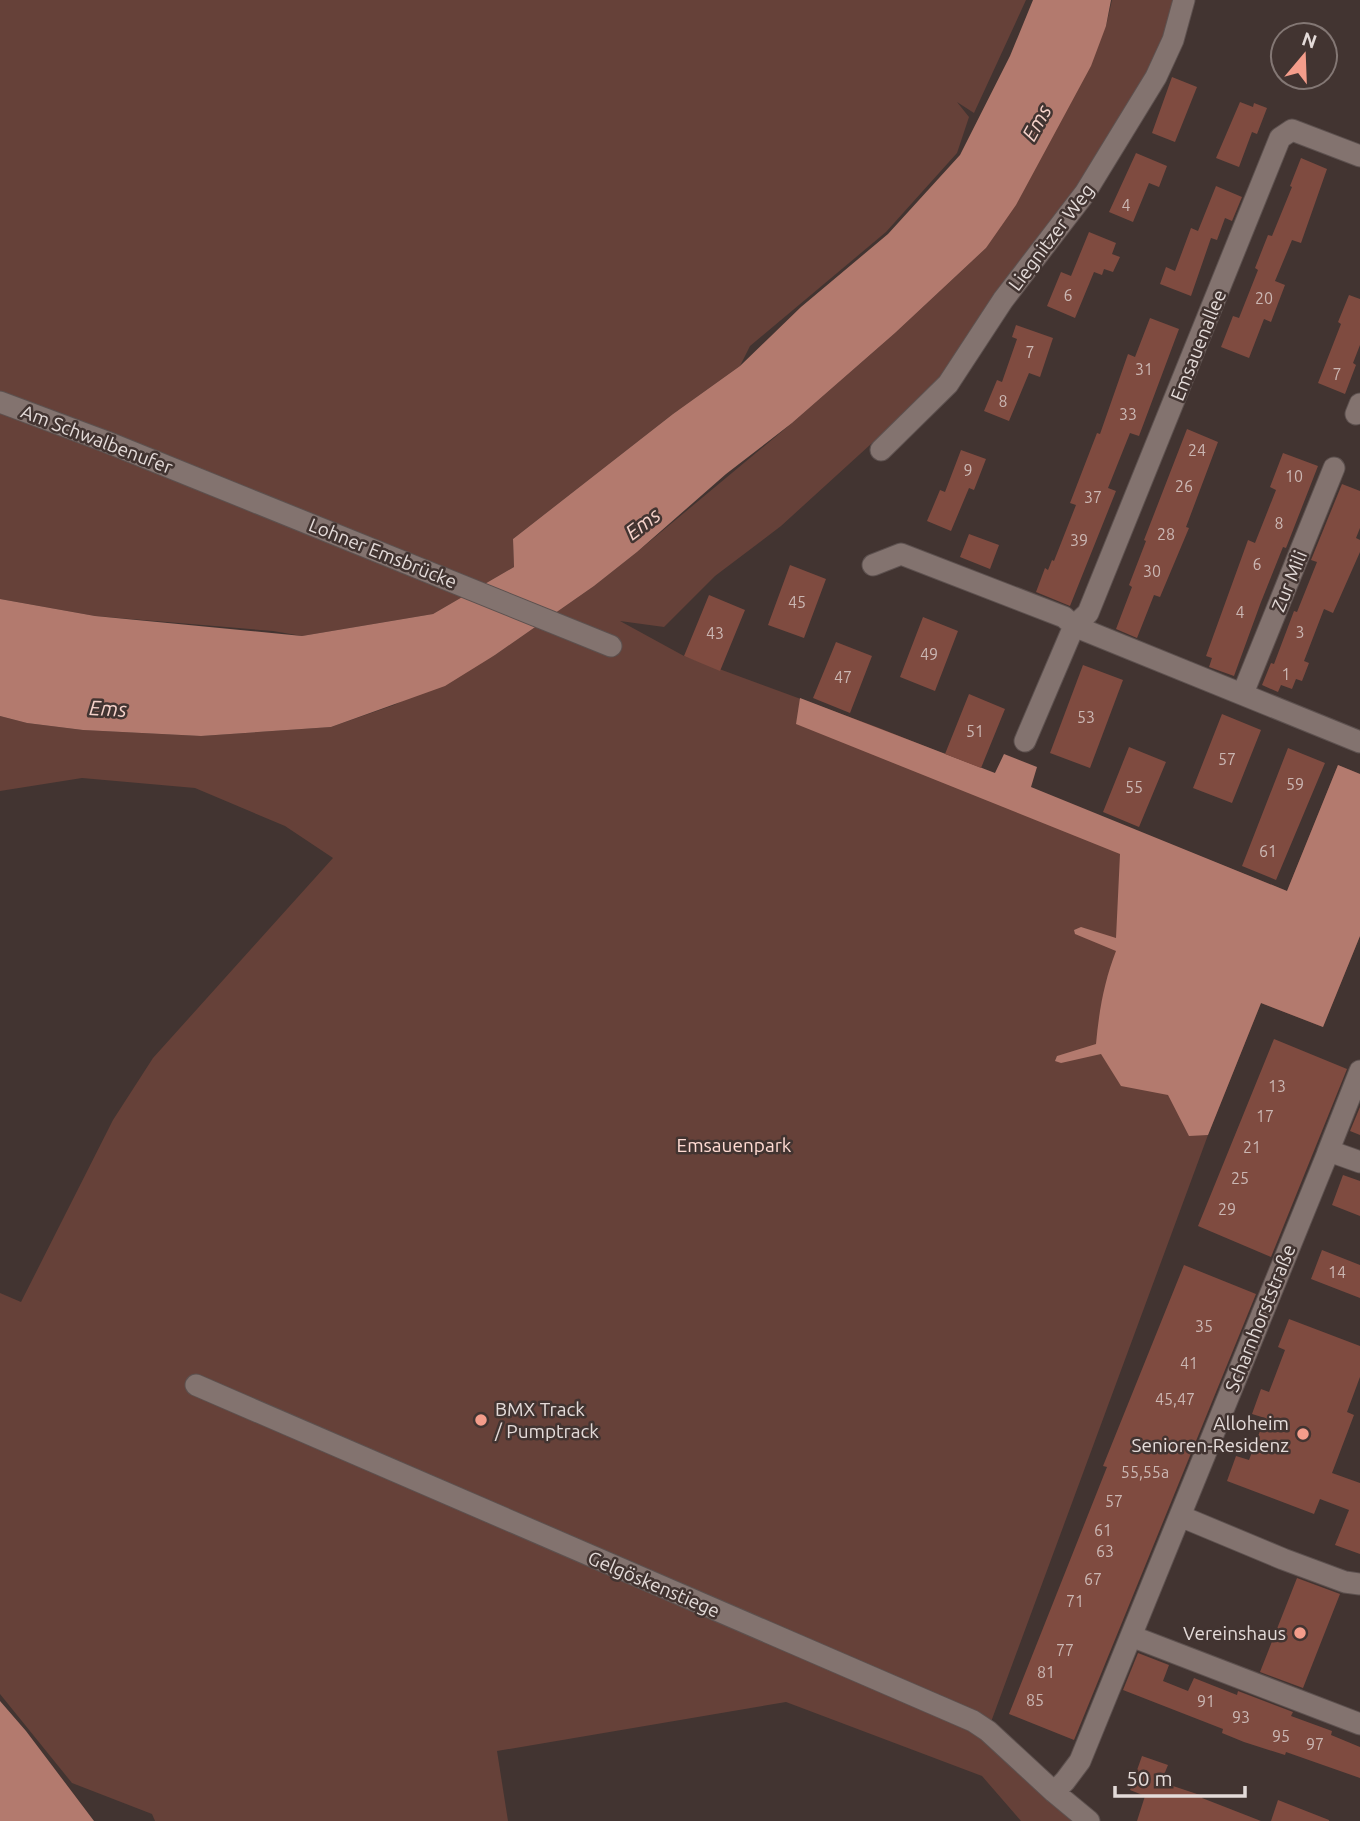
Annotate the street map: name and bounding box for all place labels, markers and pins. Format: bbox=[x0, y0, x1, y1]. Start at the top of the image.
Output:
place label: BMX Track / Pumptrack bbox=[494, 1398, 599, 1442]
marker: BMX Track / Pumptrack bbox=[473, 1412, 489, 1428]
place label: Alloheim Senioren-Residenz bbox=[1132, 1412, 1289, 1456]
marker: Alloheim Senioren-Residenz bbox=[1295, 1426, 1311, 1442]
place label: Vereinshaus bbox=[1183, 1622, 1286, 1644]
marker: Vereinshaus bbox=[1292, 1625, 1308, 1641]

